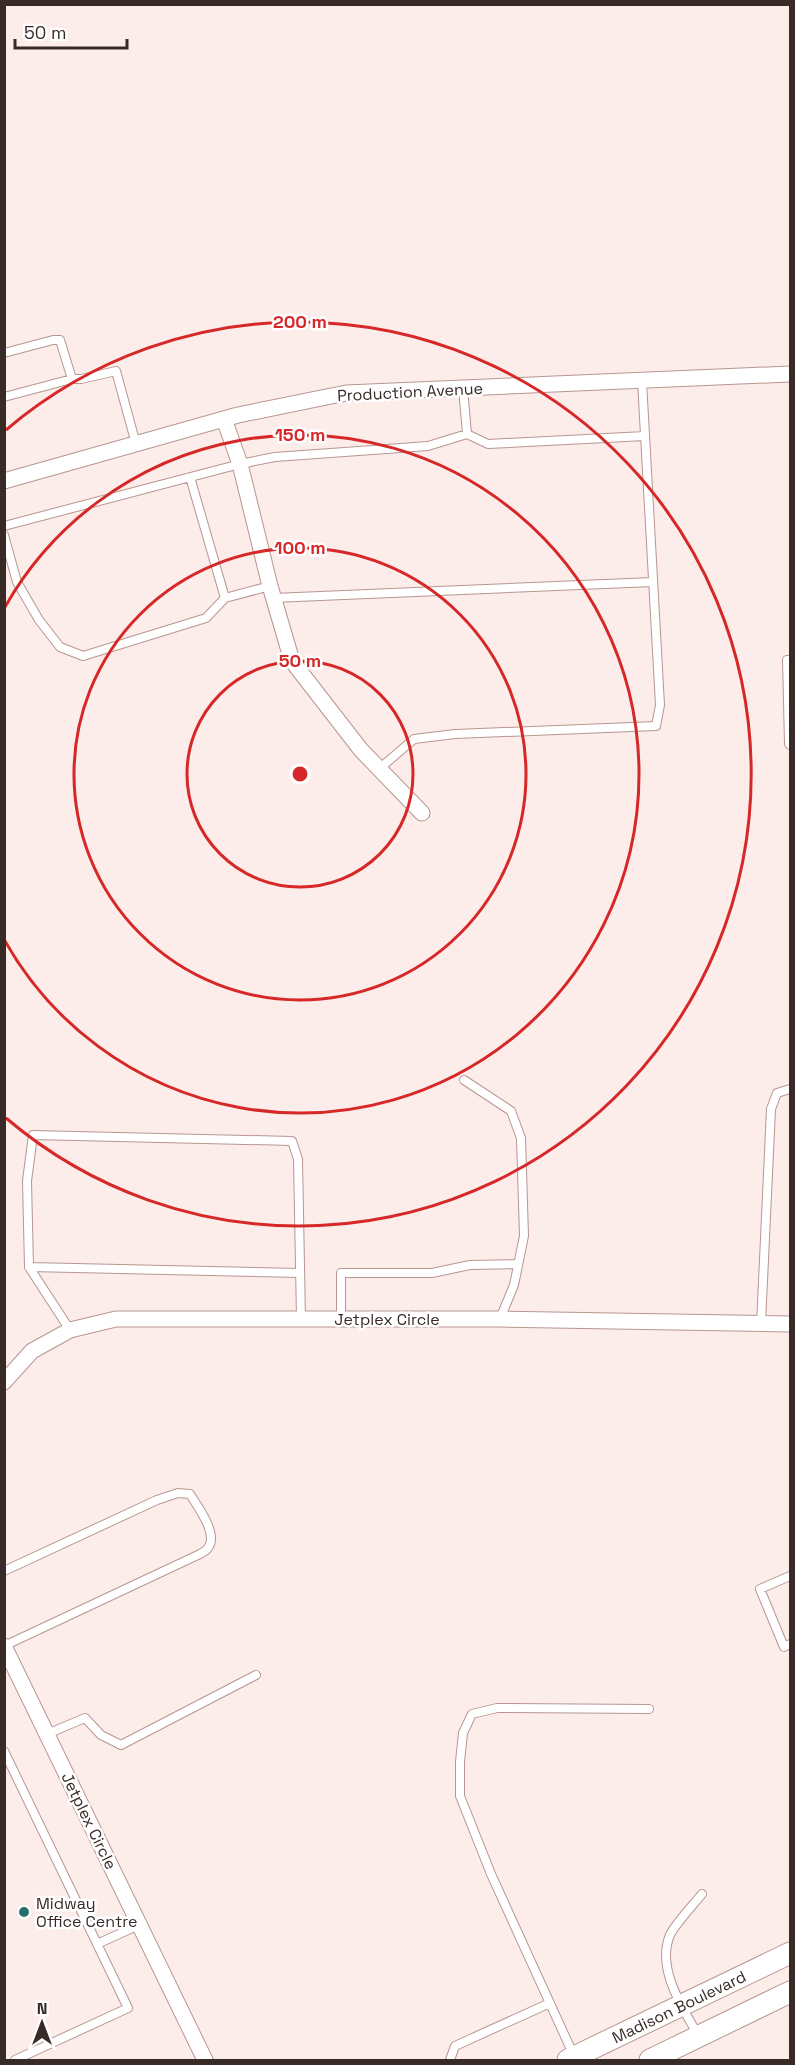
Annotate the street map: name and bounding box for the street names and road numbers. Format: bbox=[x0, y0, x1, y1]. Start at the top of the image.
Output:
street label: Production Avenue bbox=[337, 378, 483, 406]
street label: Jetplex Circle bbox=[334, 1309, 440, 1330]
street label: Jetplex Circle bbox=[56, 1769, 122, 1873]
street label: Madison Boulevard bbox=[608, 1965, 749, 2048]

